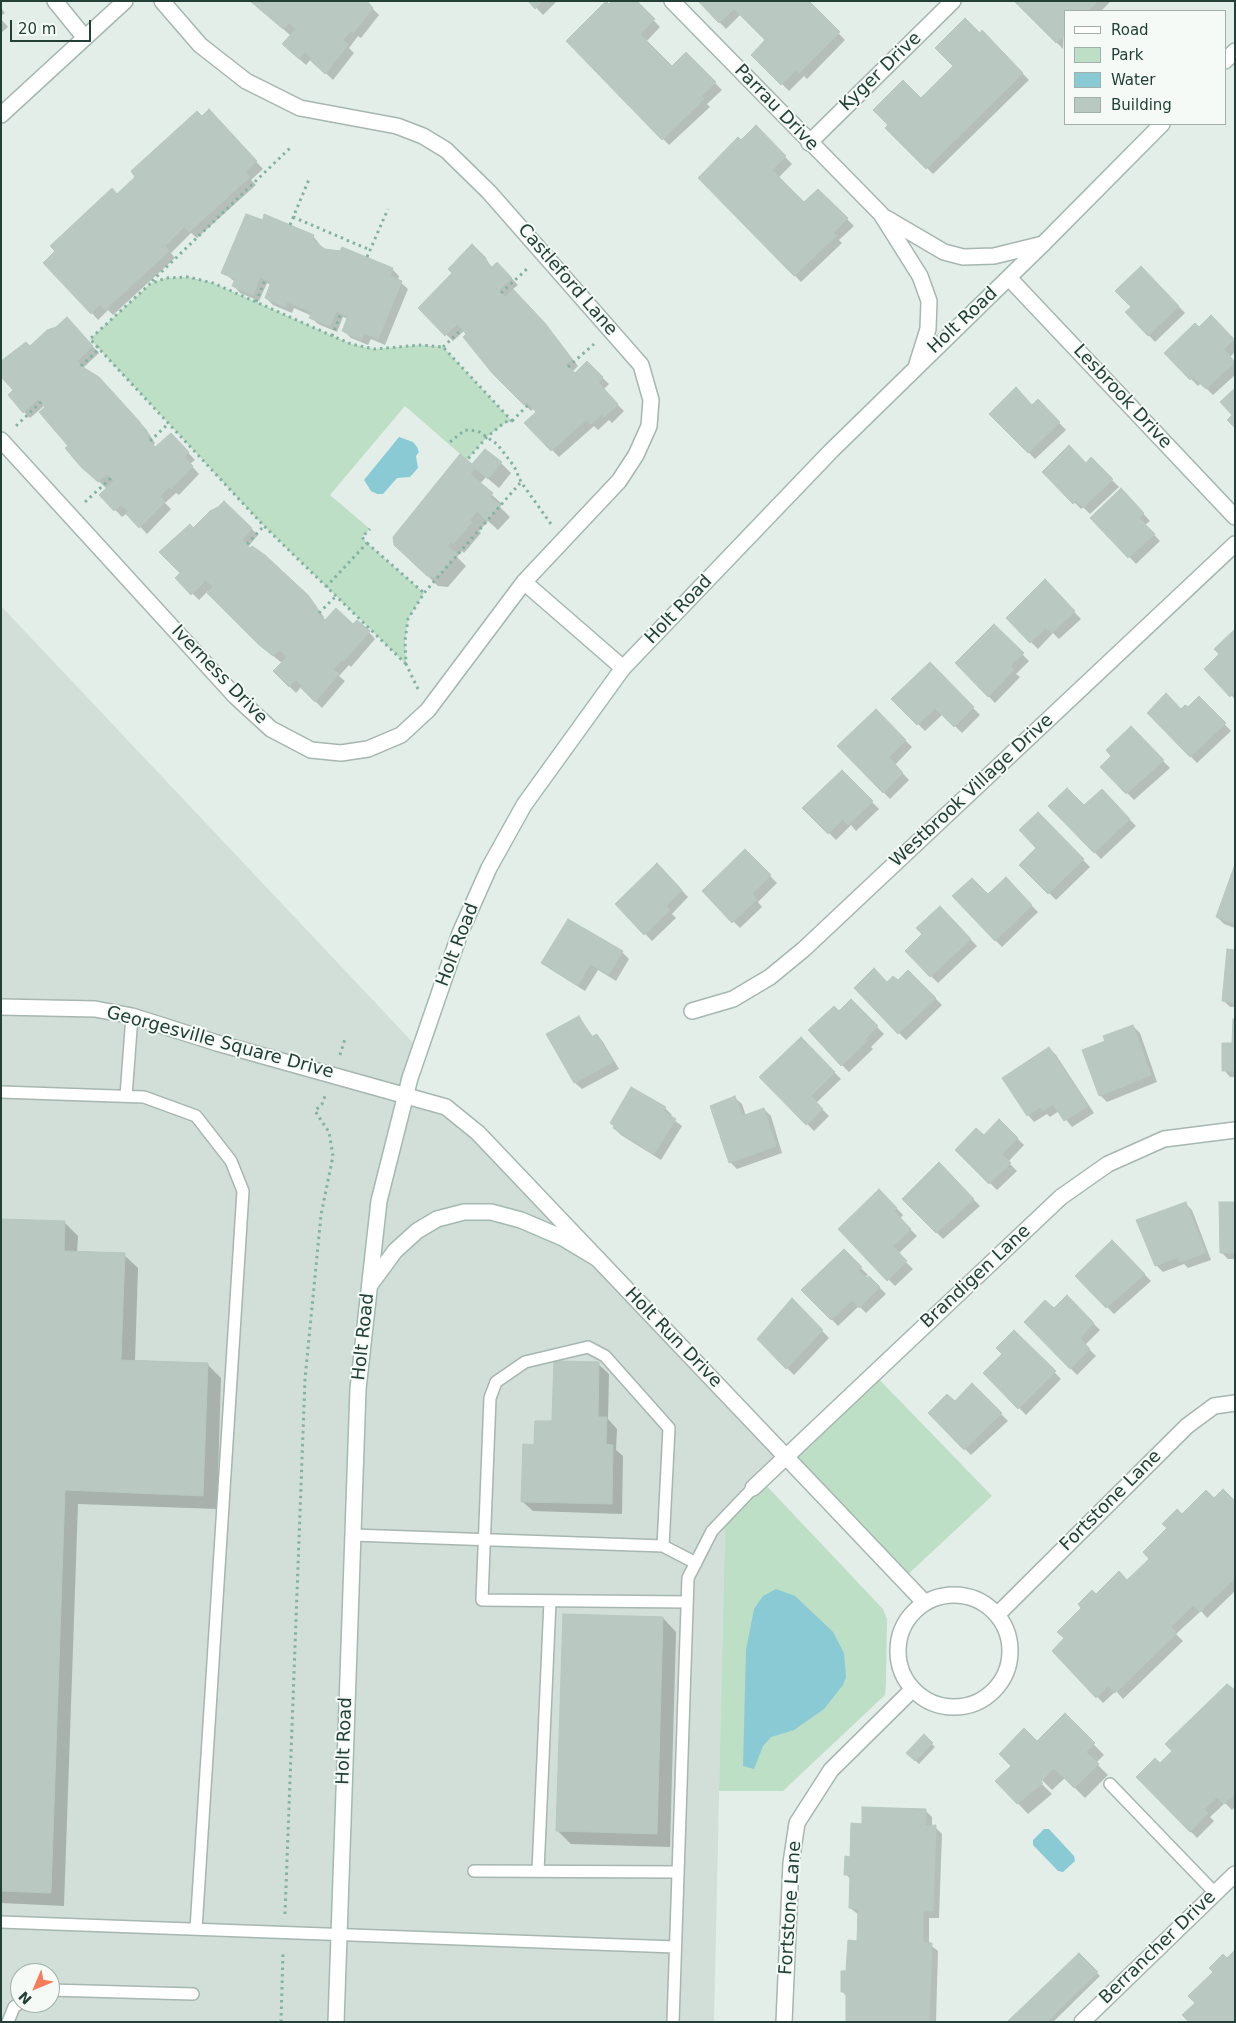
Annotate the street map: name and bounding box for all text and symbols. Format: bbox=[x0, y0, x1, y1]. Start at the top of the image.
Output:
scale bar bbox=[12, 10, 94, 42]
legend bbox=[1064, 10, 1226, 125]
text: 20 m bbox=[18, 20, 56, 38]
text: Road bbox=[1111, 21, 1149, 39]
street label: Kyger Drive bbox=[836, 28, 926, 116]
text: Park bbox=[1111, 46, 1143, 64]
street label: Parrau Drive bbox=[729, 60, 823, 156]
text: Water bbox=[1111, 71, 1155, 89]
text: Building bbox=[1111, 96, 1172, 114]
street label: Castleford Lane bbox=[513, 220, 621, 340]
street label: Holt Road bbox=[924, 283, 1002, 359]
street label: Lesbrook Drive bbox=[1068, 340, 1176, 454]
street label: Holt Road bbox=[641, 571, 717, 649]
street label: Iverness Drive bbox=[166, 621, 272, 729]
street label: Westbrook Village Drive bbox=[886, 710, 1058, 872]
street label: Holt Road bbox=[432, 900, 484, 990]
street label: Georgesville Square Drive bbox=[104, 1002, 336, 1084]
street label: Brandigen Lane bbox=[917, 1221, 1035, 1333]
street label: Holt Run Drive bbox=[620, 1284, 726, 1392]
street label: Holt Road bbox=[349, 1292, 379, 1382]
street label: Fortstone Lane bbox=[1056, 1446, 1166, 1556]
street label: Holt Road bbox=[333, 1697, 357, 1785]
street label: Fortstone Lane bbox=[776, 1840, 806, 1976]
street label: Berrancher Drive bbox=[1095, 1887, 1221, 2009]
north arrow bbox=[10, 1963, 60, 2013]
text: N bbox=[15, 1988, 35, 2008]

